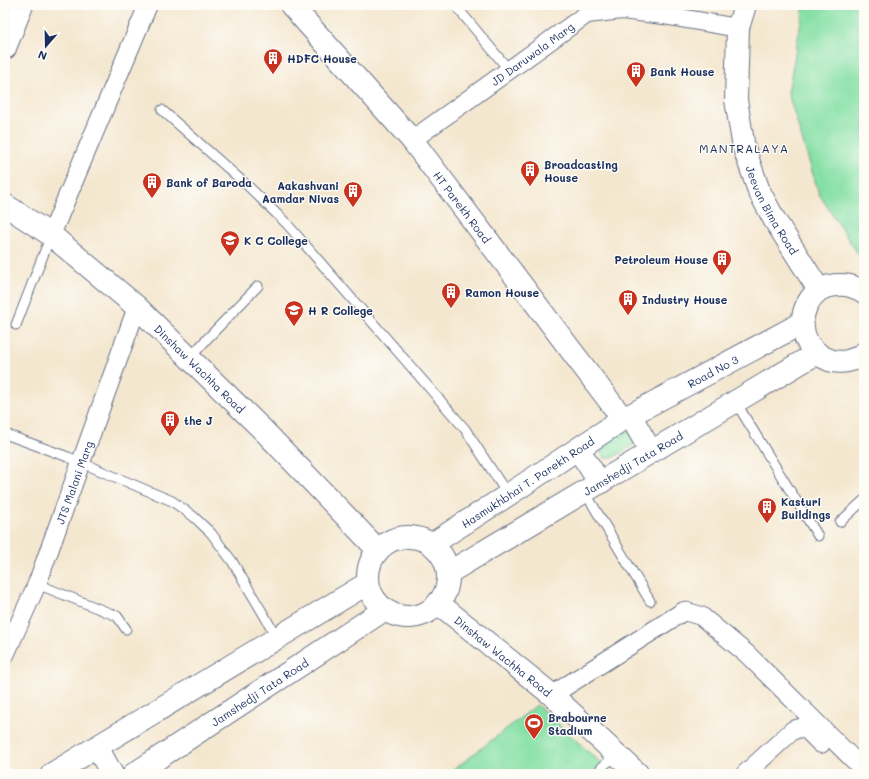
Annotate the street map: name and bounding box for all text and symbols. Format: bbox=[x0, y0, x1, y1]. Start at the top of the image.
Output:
street label: JD Daruwala Marg bbox=[487, 18, 577, 89]
north arrow bbox=[26, 26, 66, 66]
text: N bbox=[36, 47, 49, 64]
building icon: HDFC House bbox=[262, 47, 284, 75]
place label: HDFC House bbox=[287, 51, 357, 66]
building icon: Bank House bbox=[625, 60, 647, 88]
place label: Bank House bbox=[650, 64, 715, 79]
district label: MANTRALAYA bbox=[699, 140, 789, 156]
place label: Broadcasting House bbox=[544, 157, 618, 185]
building icon: Broadcasting House bbox=[519, 159, 541, 187]
street label: Jeevan Bima Road bbox=[743, 163, 802, 257]
street label: HT Parekh Road bbox=[430, 168, 495, 246]
building icon: Bank of Baroda bbox=[141, 171, 163, 199]
place label: Bank of Baroda bbox=[166, 175, 252, 190]
place label: Aakashvani Aamdar Nivas bbox=[262, 178, 339, 206]
building icon: Aakashvani Aamdar Nivas bbox=[342, 180, 364, 208]
school or university icon: K C College bbox=[219, 229, 241, 257]
place label: K C College bbox=[244, 233, 308, 248]
building icon: Petroleum House bbox=[711, 248, 733, 276]
place label: Petroleum House bbox=[614, 252, 708, 267]
building icon: Ramon House bbox=[440, 281, 462, 309]
place label: Ramon House bbox=[465, 285, 539, 300]
building icon: Industry House bbox=[617, 288, 639, 316]
place label: Industry House bbox=[642, 292, 728, 307]
school or university icon: H R College bbox=[283, 299, 305, 327]
place label: H R College bbox=[308, 303, 373, 318]
street label: Dinshaw Wachha Road bbox=[151, 321, 248, 416]
street label: Road No 3 bbox=[685, 351, 741, 391]
building icon: the J bbox=[159, 409, 181, 437]
place label: the J bbox=[184, 413, 213, 428]
street label: Jamshedji Tata Road bbox=[580, 427, 685, 498]
street label: Hasmukhbhai T. Parekh Road bbox=[458, 433, 597, 531]
street label: JTS Malani Marg bbox=[52, 438, 96, 526]
place label: Kasturi Buildings bbox=[781, 494, 831, 522]
building icon: Kasturi Buildings bbox=[756, 496, 778, 524]
street label: Dinshaw Wachha Road bbox=[452, 612, 555, 700]
street label: Jamshedji Tata Road bbox=[208, 654, 311, 729]
place label: Brabourne Stadium bbox=[548, 710, 607, 738]
sports icon: Brabourne Stadium bbox=[523, 712, 545, 740]

